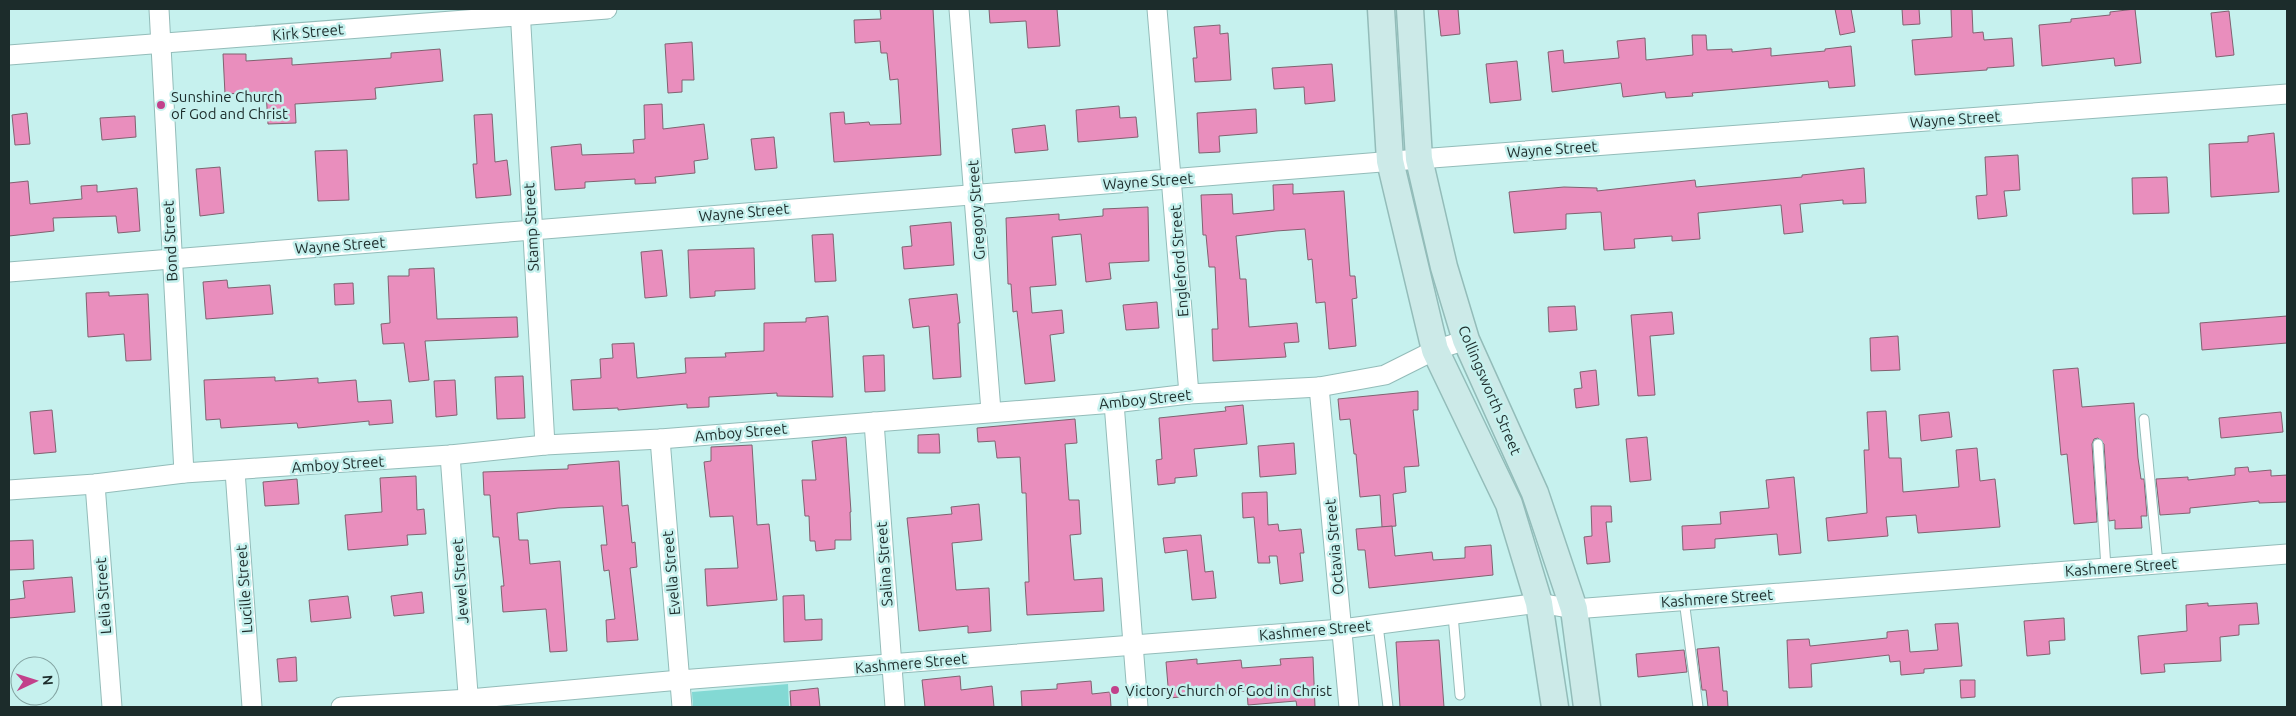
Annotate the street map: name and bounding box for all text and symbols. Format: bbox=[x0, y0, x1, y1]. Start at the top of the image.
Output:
street label: Kirk Street bbox=[272, 20, 345, 44]
place label: Sunshine Church of God and Christ bbox=[171, 88, 288, 122]
marker: Sunshine Church of God and Christ bbox=[155, 99, 167, 111]
street label: Wayne Street bbox=[1909, 107, 2001, 131]
street label: Wayne Street bbox=[1506, 137, 1598, 161]
street label: Gregory Street bbox=[964, 159, 988, 260]
street label: Wayne Street bbox=[1102, 169, 1194, 193]
street label: Stamp Street bbox=[520, 182, 542, 272]
street label: Bond Street bbox=[159, 200, 181, 282]
street label: Wayne Street bbox=[698, 200, 790, 224]
street label: Engleford Street bbox=[1167, 204, 1191, 317]
street label: Wayne Street bbox=[294, 233, 386, 257]
street label: Collingsworth Street bbox=[1455, 323, 1525, 457]
street label: Amboy Street bbox=[1098, 386, 1192, 412]
street label: Amboy Street bbox=[694, 419, 788, 445]
street label: Amboy Street bbox=[291, 452, 385, 476]
street label: Octavia Street bbox=[1321, 498, 1347, 596]
street label: Salina Street bbox=[873, 521, 895, 607]
street label: Evella Street bbox=[659, 530, 683, 616]
street label: Jewel Street bbox=[449, 538, 471, 624]
street label: Lucille Street bbox=[232, 544, 256, 634]
street label: Kashmere Street bbox=[2064, 555, 2178, 579]
street label: Lelia Street bbox=[92, 557, 114, 635]
street label: Kashmere Street bbox=[1660, 586, 1774, 610]
street label: Kashmere Street bbox=[1258, 617, 1372, 643]
street label: Kashmere Street bbox=[854, 650, 968, 676]
north arrow bbox=[10, 656, 60, 706]
text: N bbox=[40, 674, 56, 686]
place label: Victory Church of God in Christ bbox=[1125, 682, 1332, 699]
marker: Victory Church of God in Christ bbox=[1109, 684, 1121, 696]

